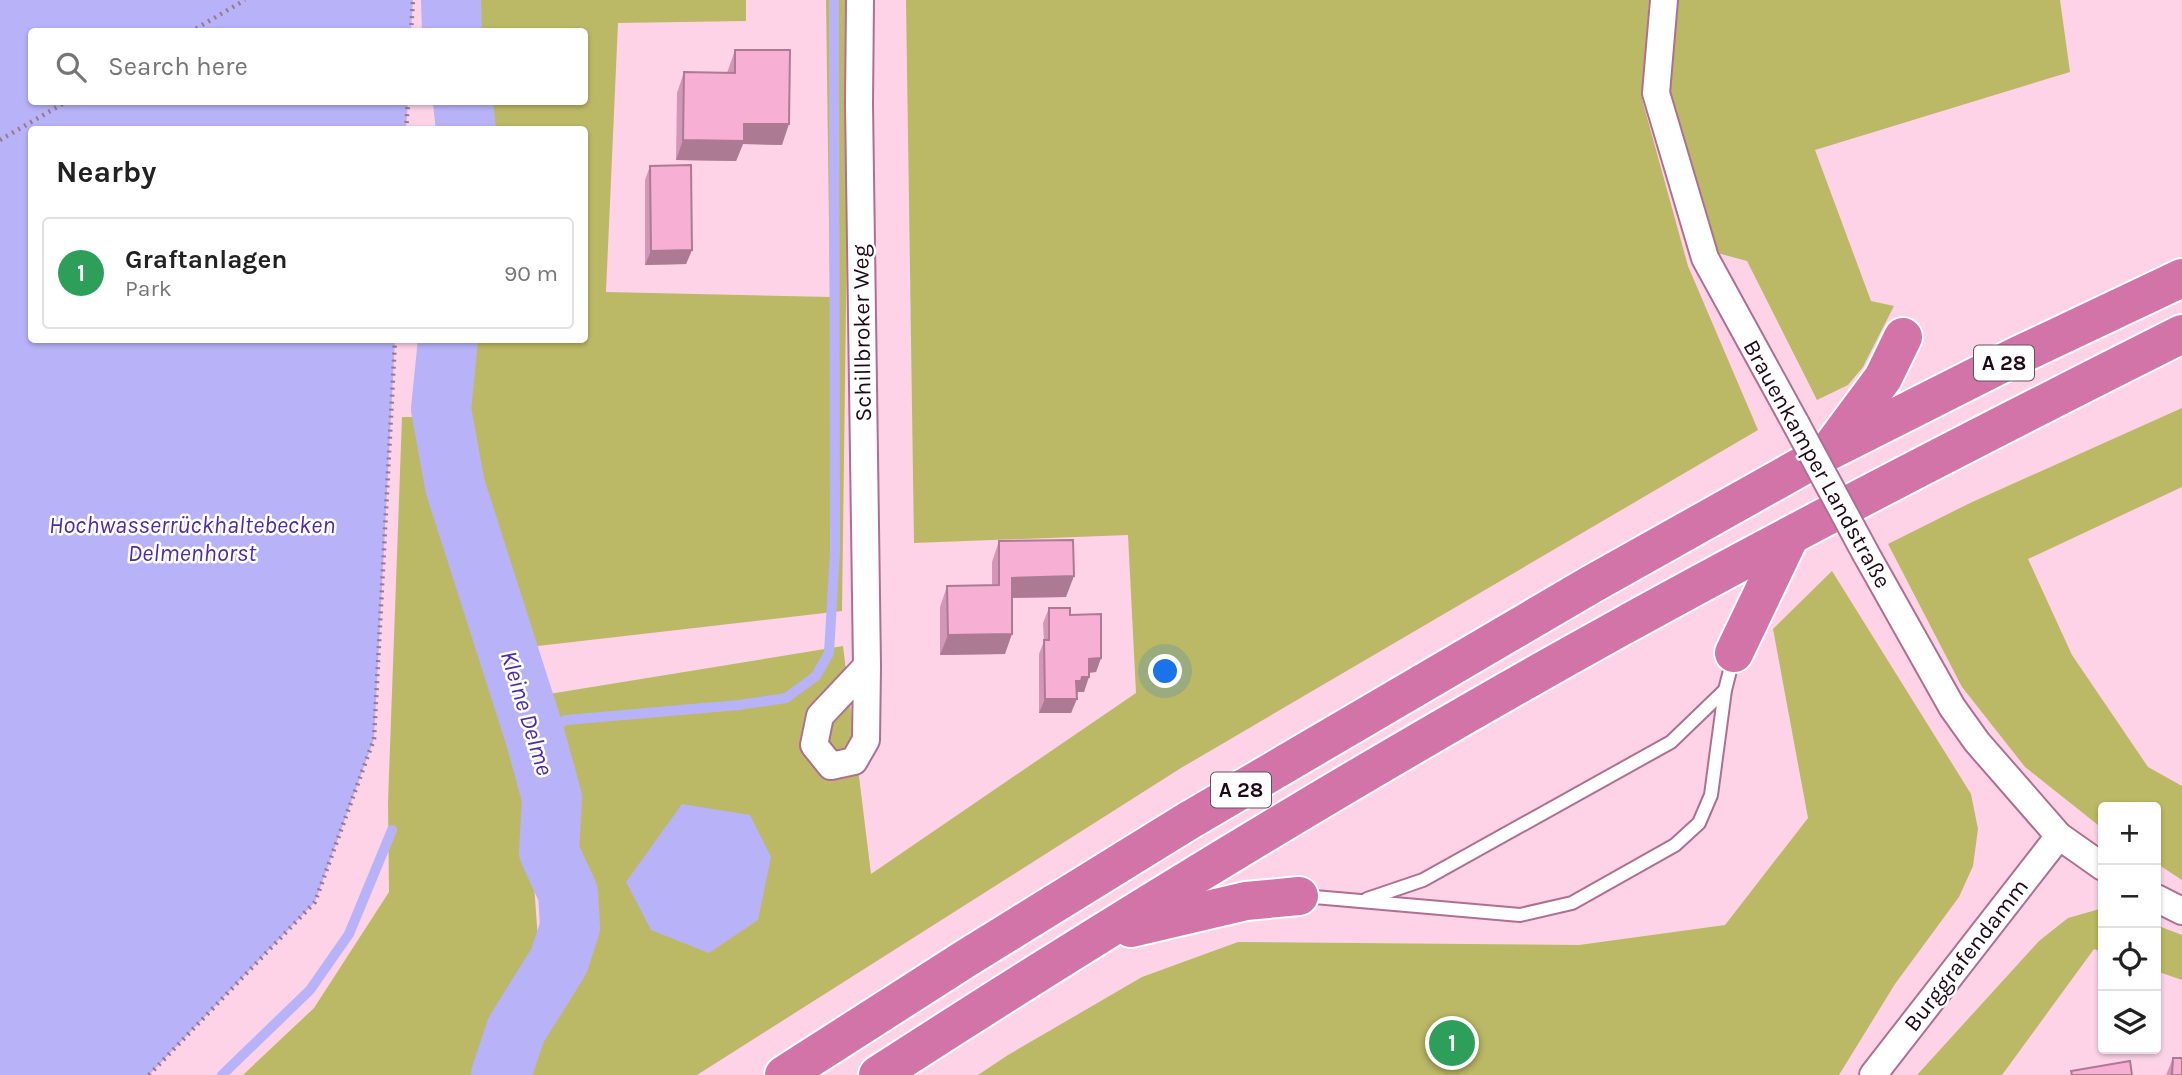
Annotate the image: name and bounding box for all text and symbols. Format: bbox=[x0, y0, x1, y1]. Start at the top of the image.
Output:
search box bbox=[28, 28, 588, 105]
icon: search bbox=[52, 48, 90, 86]
text: Search here bbox=[108, 51, 248, 82]
text: Nearby bbox=[56, 154, 156, 190]
text: Graftanlagen bbox=[125, 244, 287, 275]
street label: Schillbroker Weg bbox=[847, 244, 877, 422]
text: 1 bbox=[77, 260, 85, 287]
text: 90 m bbox=[504, 260, 558, 287]
text: Park bbox=[125, 275, 172, 302]
street label: Brauenkamper Landstraße bbox=[1737, 335, 1897, 593]
road number: A 28 bbox=[1974, 346, 2034, 380]
water label: Hochwasserrückhaltebecken Delmenhorst bbox=[49, 511, 335, 567]
water label: Kleine Delme bbox=[495, 647, 559, 779]
your location bbox=[1148, 654, 1182, 688]
road number: A 28 bbox=[1211, 772, 1271, 808]
map controls bbox=[2098, 802, 2161, 1054]
button: + bbox=[2098, 802, 2161, 865]
button: − bbox=[2098, 865, 2161, 928]
street label: Burggrafendamm bbox=[1898, 873, 2034, 1037]
button: locate bbox=[2098, 928, 2161, 991]
button: layers bbox=[2098, 991, 2161, 1054]
pin: 1 bbox=[1429, 1017, 1475, 1069]

